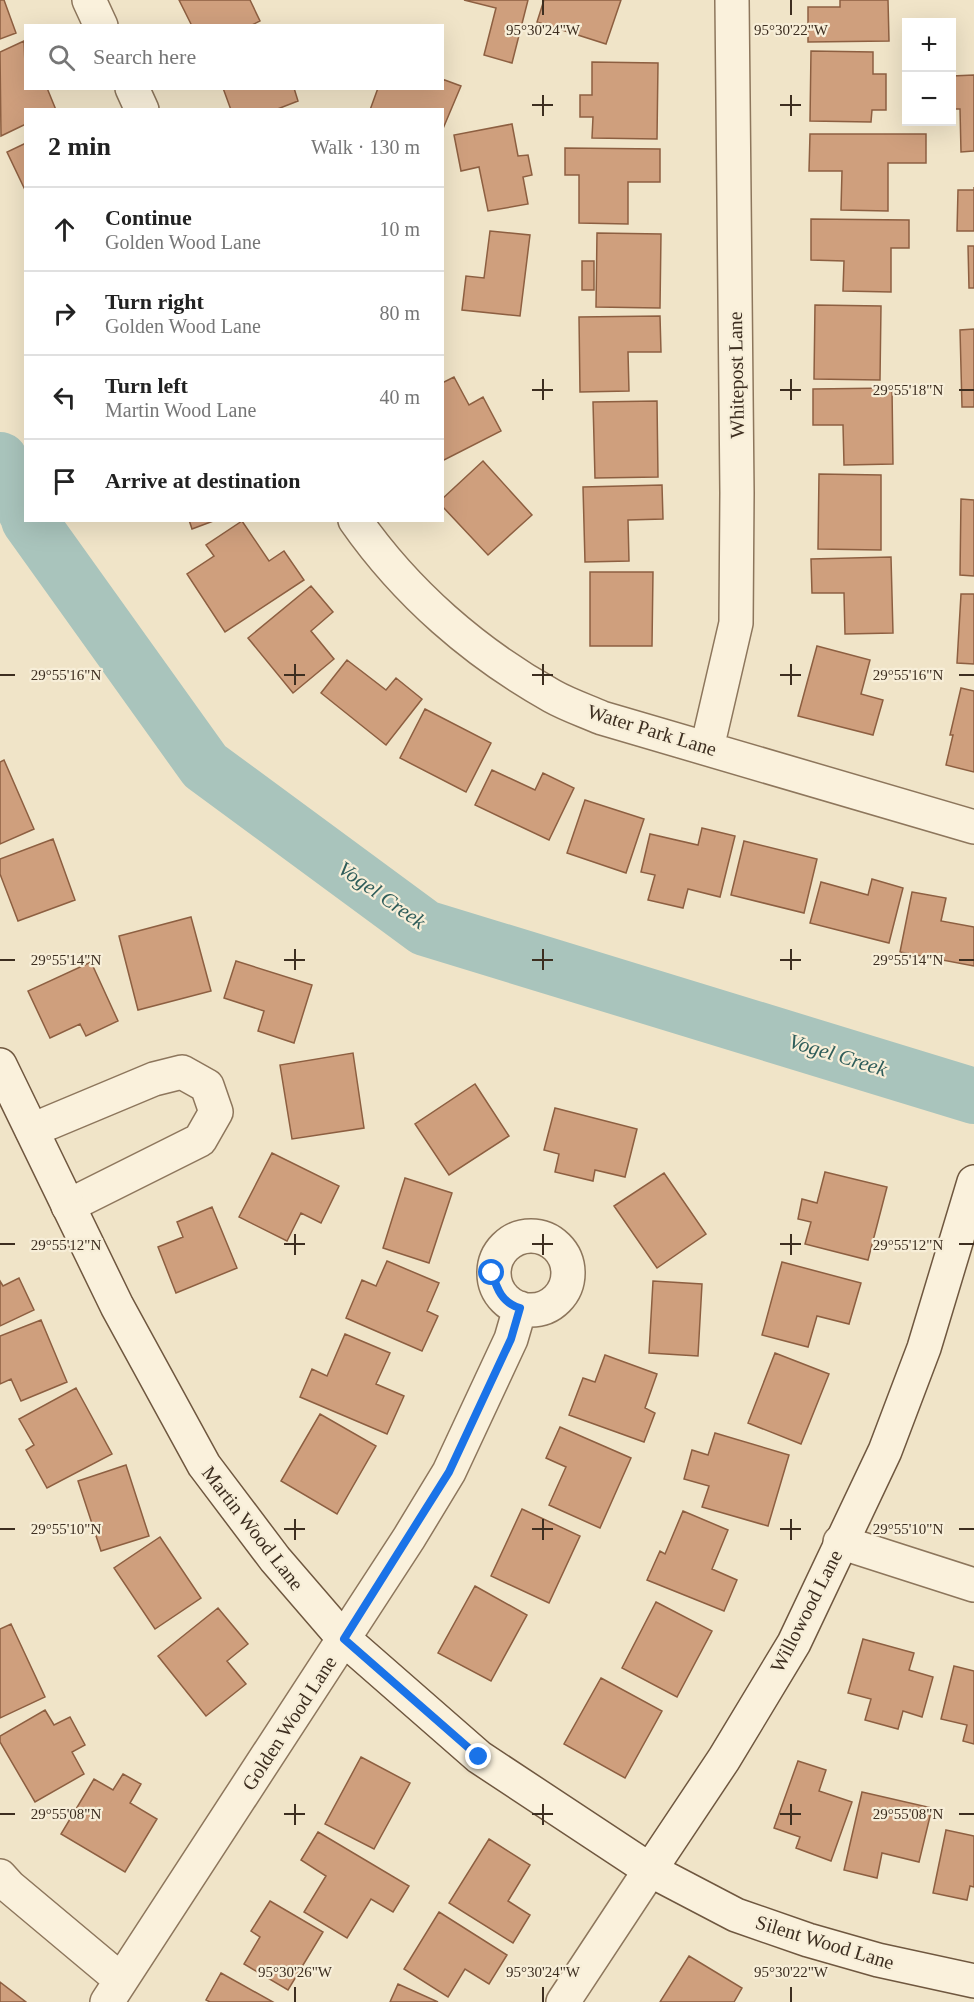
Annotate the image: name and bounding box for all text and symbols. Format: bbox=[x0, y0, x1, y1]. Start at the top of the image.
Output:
map controls bbox=[902, 18, 956, 126]
button: + bbox=[902, 18, 956, 72]
text: 95°30'24"W bbox=[506, 22, 581, 38]
text: 95°30'22"W bbox=[754, 22, 829, 38]
search box bbox=[24, 24, 444, 90]
icon: search bbox=[45, 41, 78, 74]
text: Search here bbox=[93, 44, 196, 69]
button: − bbox=[902, 72, 956, 126]
text: 2 min bbox=[48, 132, 111, 161]
text: Walk · 130 m bbox=[311, 136, 420, 158]
text: Continue bbox=[105, 205, 192, 230]
icon: ahead bbox=[48, 213, 81, 246]
text: 10 m bbox=[379, 218, 420, 240]
text: Golden Wood Lane bbox=[105, 231, 261, 253]
text: Turn right bbox=[105, 289, 204, 314]
icon: right bbox=[48, 297, 81, 330]
text: 80 m bbox=[379, 302, 420, 324]
street label: Whitepost Lane bbox=[724, 311, 749, 439]
text: Golden Wood Lane bbox=[105, 315, 261, 337]
text: Turn left bbox=[105, 373, 188, 398]
icon: left bbox=[48, 381, 81, 414]
text: 29°55'18"N bbox=[873, 382, 943, 398]
text: 40 m bbox=[379, 386, 420, 408]
text: Martin Wood Lane bbox=[105, 399, 256, 421]
icon: arrive bbox=[48, 465, 81, 498]
text: Arrive at destination bbox=[105, 468, 301, 493]
text: 29°55'16"N bbox=[31, 667, 101, 683]
text: 29°55'16"N bbox=[873, 667, 943, 683]
street label: Water Park Lane bbox=[585, 700, 719, 760]
water label: Vogel Creek bbox=[334, 856, 431, 934]
text: 29°55'14"N bbox=[31, 952, 101, 968]
text: 29°55'14"N bbox=[873, 952, 943, 968]
water label: Vogel Creek bbox=[786, 1029, 891, 1081]
text: 29°55'12"N bbox=[31, 1237, 101, 1253]
text: 29°55'12"N bbox=[873, 1237, 943, 1253]
route start bbox=[478, 1259, 504, 1285]
street label: Martin Wood Lane bbox=[198, 1462, 308, 1594]
text: 29°55'10"N bbox=[31, 1521, 101, 1537]
text: 29°55'10"N bbox=[873, 1521, 943, 1537]
street label: Willowood Lane bbox=[766, 1546, 846, 1676]
street label: Golden Wood Lane bbox=[237, 1652, 341, 1794]
route end bbox=[465, 1743, 491, 1769]
text: 29°55'08"N bbox=[31, 1806, 101, 1822]
text: 29°55'08"N bbox=[873, 1806, 943, 1822]
street label: Silent Wood Lane bbox=[753, 1910, 897, 1974]
text: 95°30'26"W bbox=[258, 1964, 333, 1980]
text: 95°30'24"W bbox=[506, 1964, 581, 1980]
text: 95°30'22"W bbox=[754, 1964, 829, 1980]

